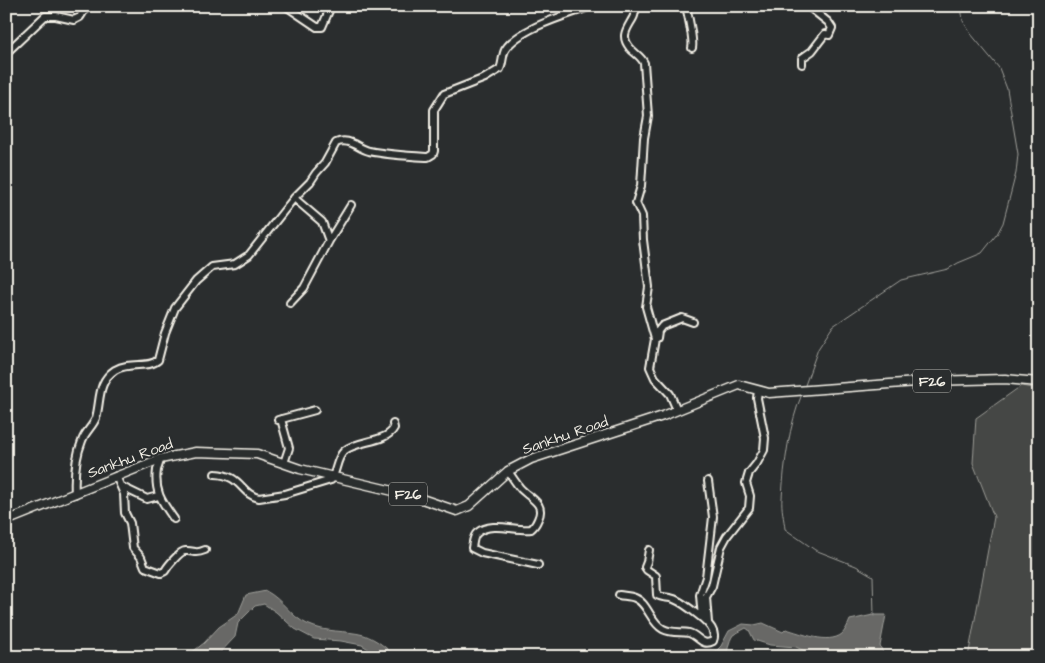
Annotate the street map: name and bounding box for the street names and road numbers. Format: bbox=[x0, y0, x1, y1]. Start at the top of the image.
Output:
road number: F26 bbox=[913, 370, 951, 392]
street label: Sankhu Road bbox=[519, 411, 611, 460]
street label: Sankhu Road bbox=[85, 433, 176, 484]
road number: F26 bbox=[389, 482, 427, 506]

